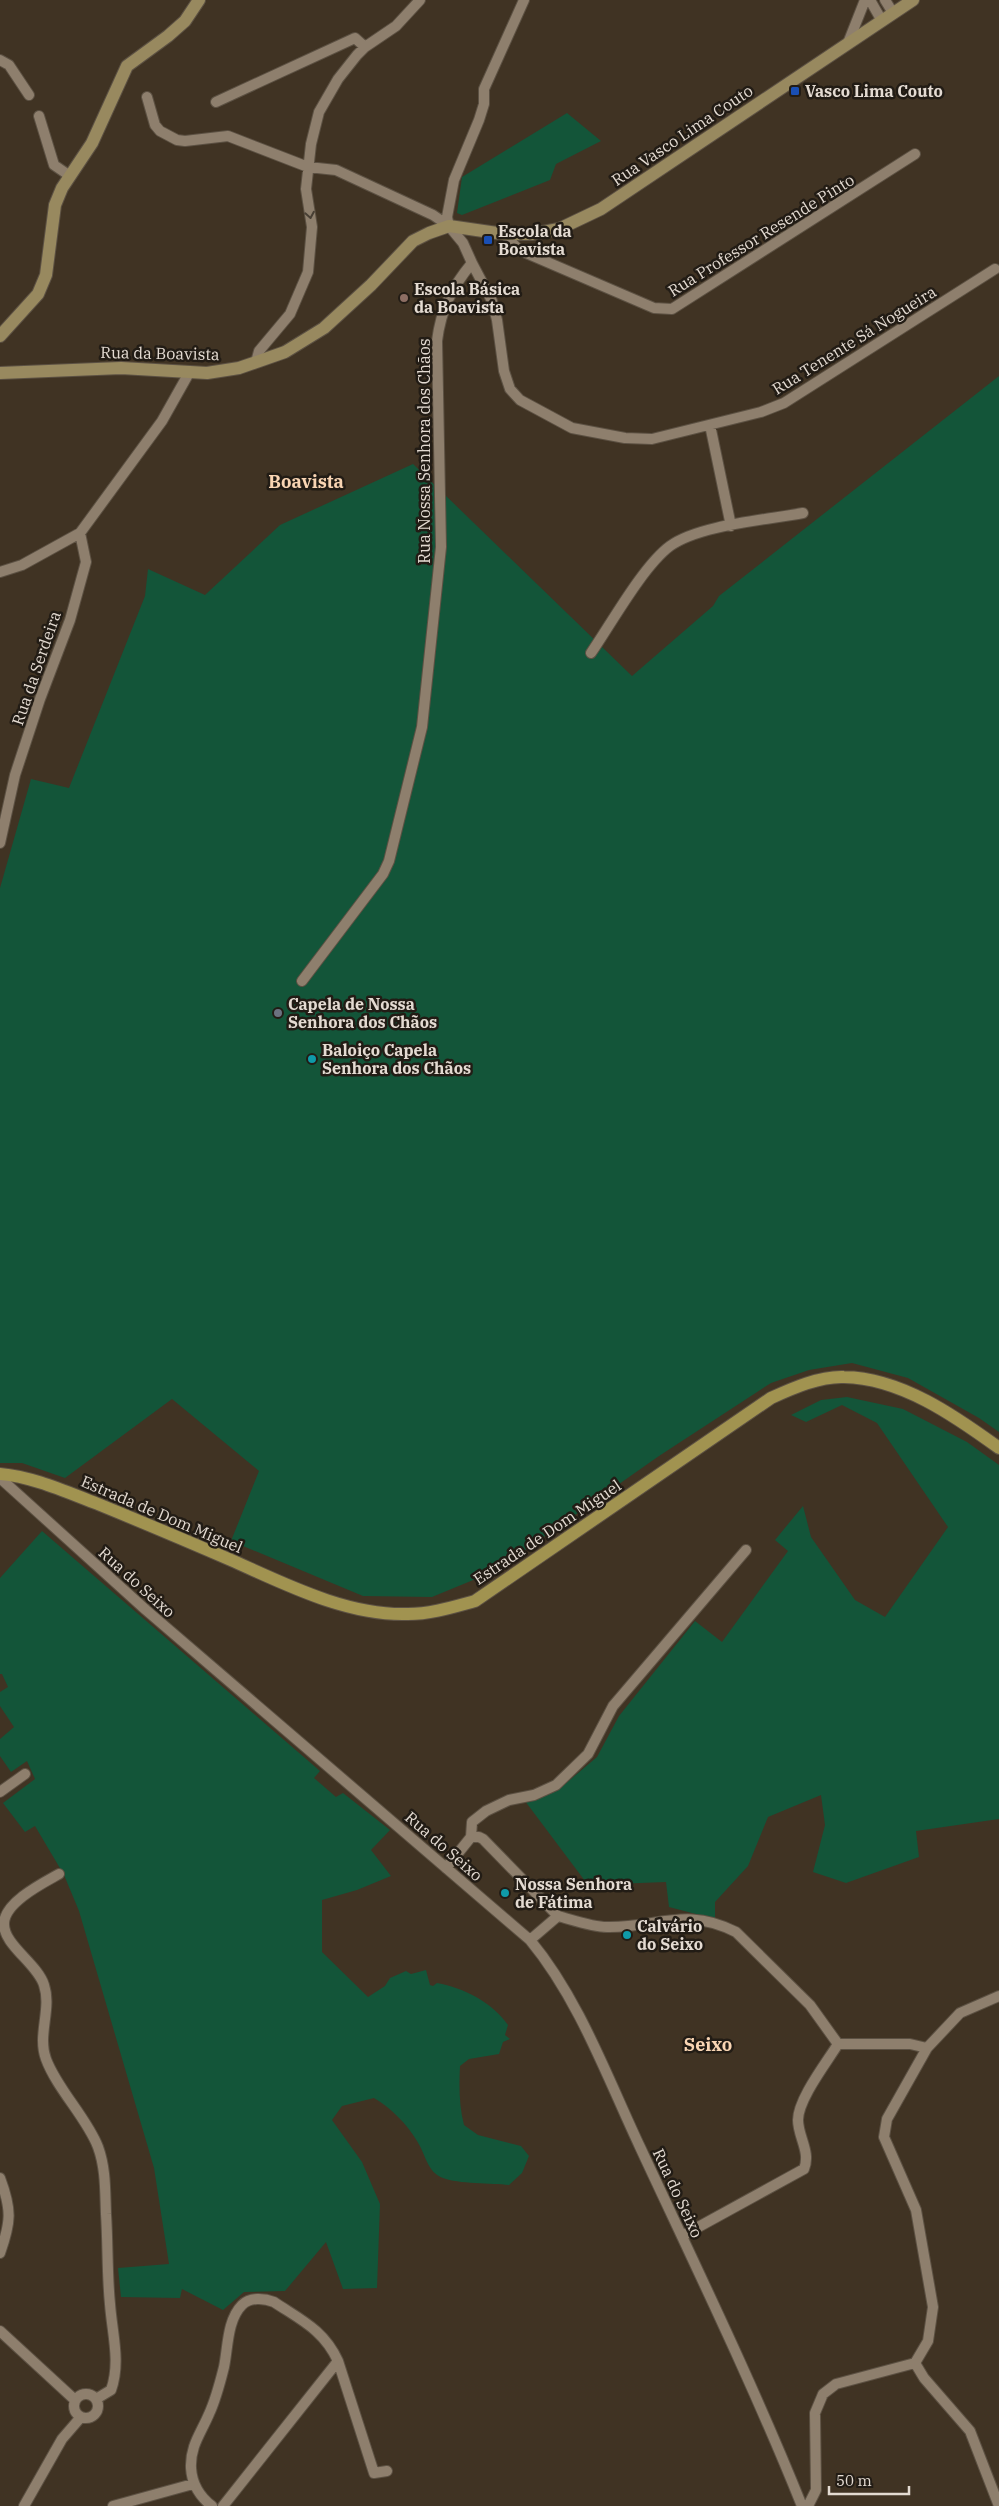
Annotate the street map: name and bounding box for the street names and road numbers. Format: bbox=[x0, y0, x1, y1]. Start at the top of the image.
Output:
street label: Rua Vasco Lima Couto bbox=[608, 80, 756, 190]
street label: Rua Professor Resende Pinto bbox=[664, 169, 858, 301]
street label: Rua Tenente Sá Nogueira bbox=[768, 281, 940, 399]
street label: Rua Nossa Senhora dos Chãos bbox=[414, 338, 434, 564]
street label: Rua da Boavista bbox=[100, 342, 220, 364]
street label: Rua da Serdeira bbox=[7, 608, 65, 728]
street label: Estrada de Dom Miguel bbox=[78, 1471, 246, 1557]
street label: Estrada de Dom Miguel bbox=[469, 1475, 625, 1589]
street label: Rua do Seixo bbox=[95, 1542, 179, 1622]
street label: Rua do Seixo bbox=[401, 1807, 487, 1885]
street label: Rua do Seixo bbox=[649, 2145, 707, 2241]

